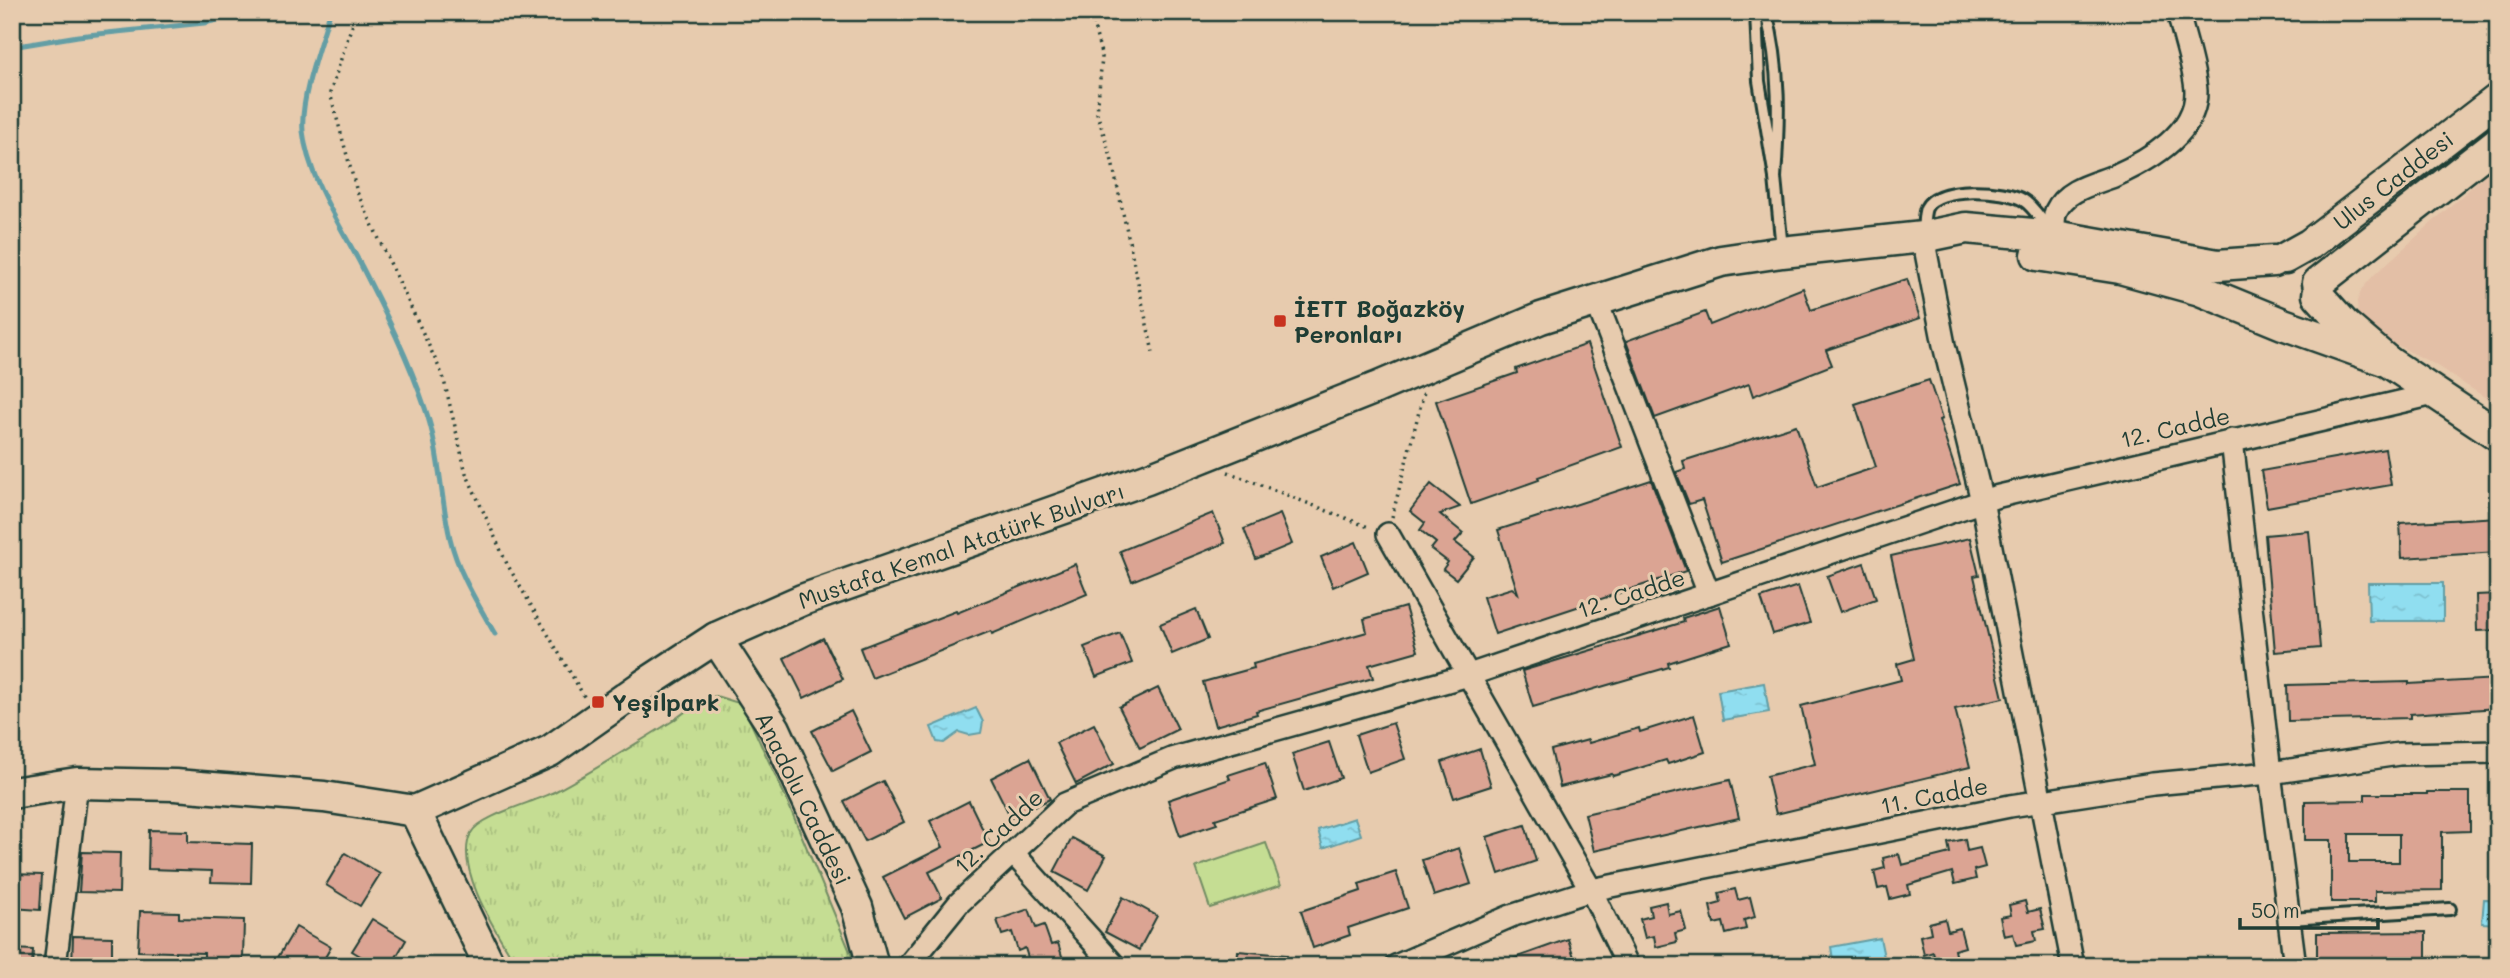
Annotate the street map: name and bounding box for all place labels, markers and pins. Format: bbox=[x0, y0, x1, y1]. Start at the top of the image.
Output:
place label: İETT Boğazköy Peronları bbox=[1294, 293, 1465, 349]
marker: İETT Boğazköy Peronları bbox=[1272, 313, 1288, 329]
place label: Yeşilpark bbox=[612, 687, 719, 718]
marker: Yeşilpark bbox=[590, 694, 606, 710]

